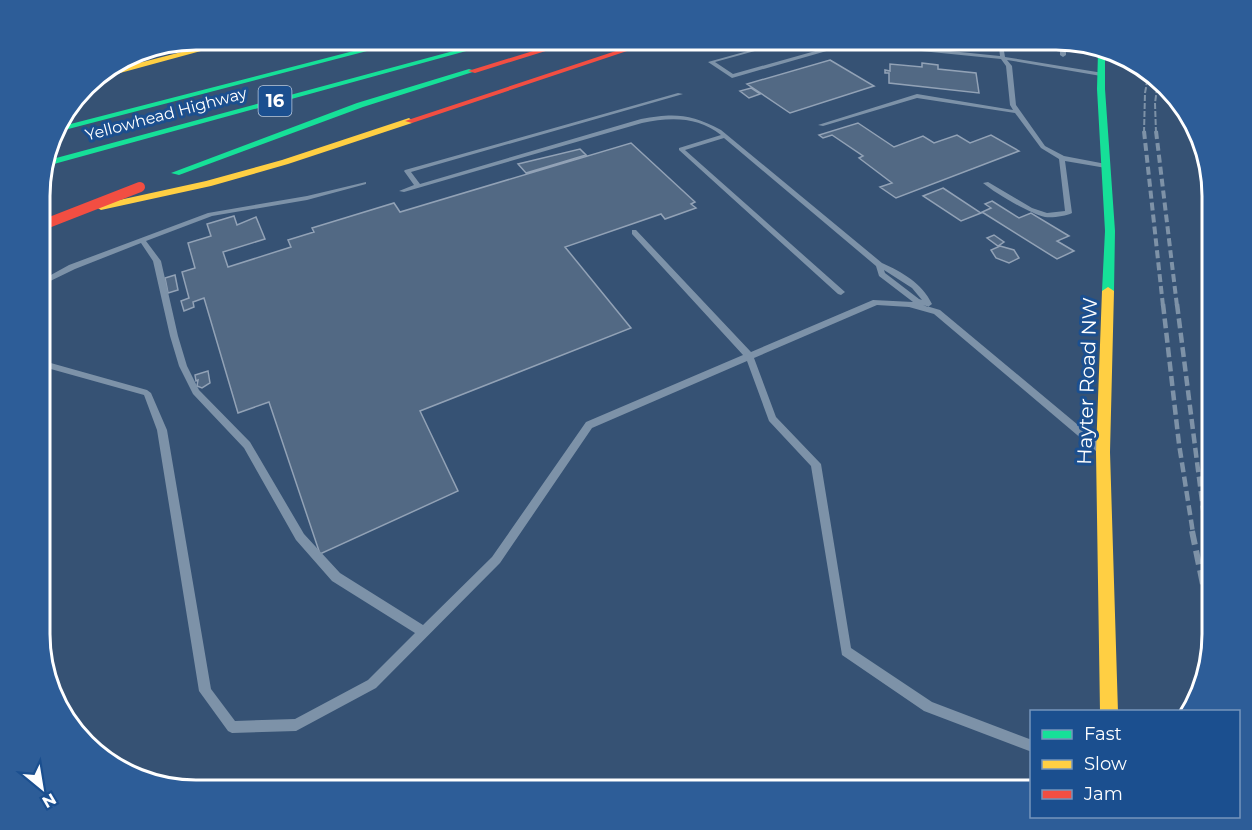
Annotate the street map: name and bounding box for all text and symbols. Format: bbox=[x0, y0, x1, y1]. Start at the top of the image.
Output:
street label: Yellowhead Highway bbox=[83, 83, 249, 145]
road number: 16 bbox=[258, 86, 292, 116]
street label: Hayter Road NW bbox=[1072, 297, 1102, 465]
legend bbox=[1030, 710, 1240, 818]
text: Fast bbox=[1084, 723, 1122, 745]
text: Slow bbox=[1084, 753, 1127, 775]
north arrow bbox=[12, 758, 72, 818]
text: Jam bbox=[1083, 783, 1123, 805]
text: N bbox=[39, 789, 60, 812]

